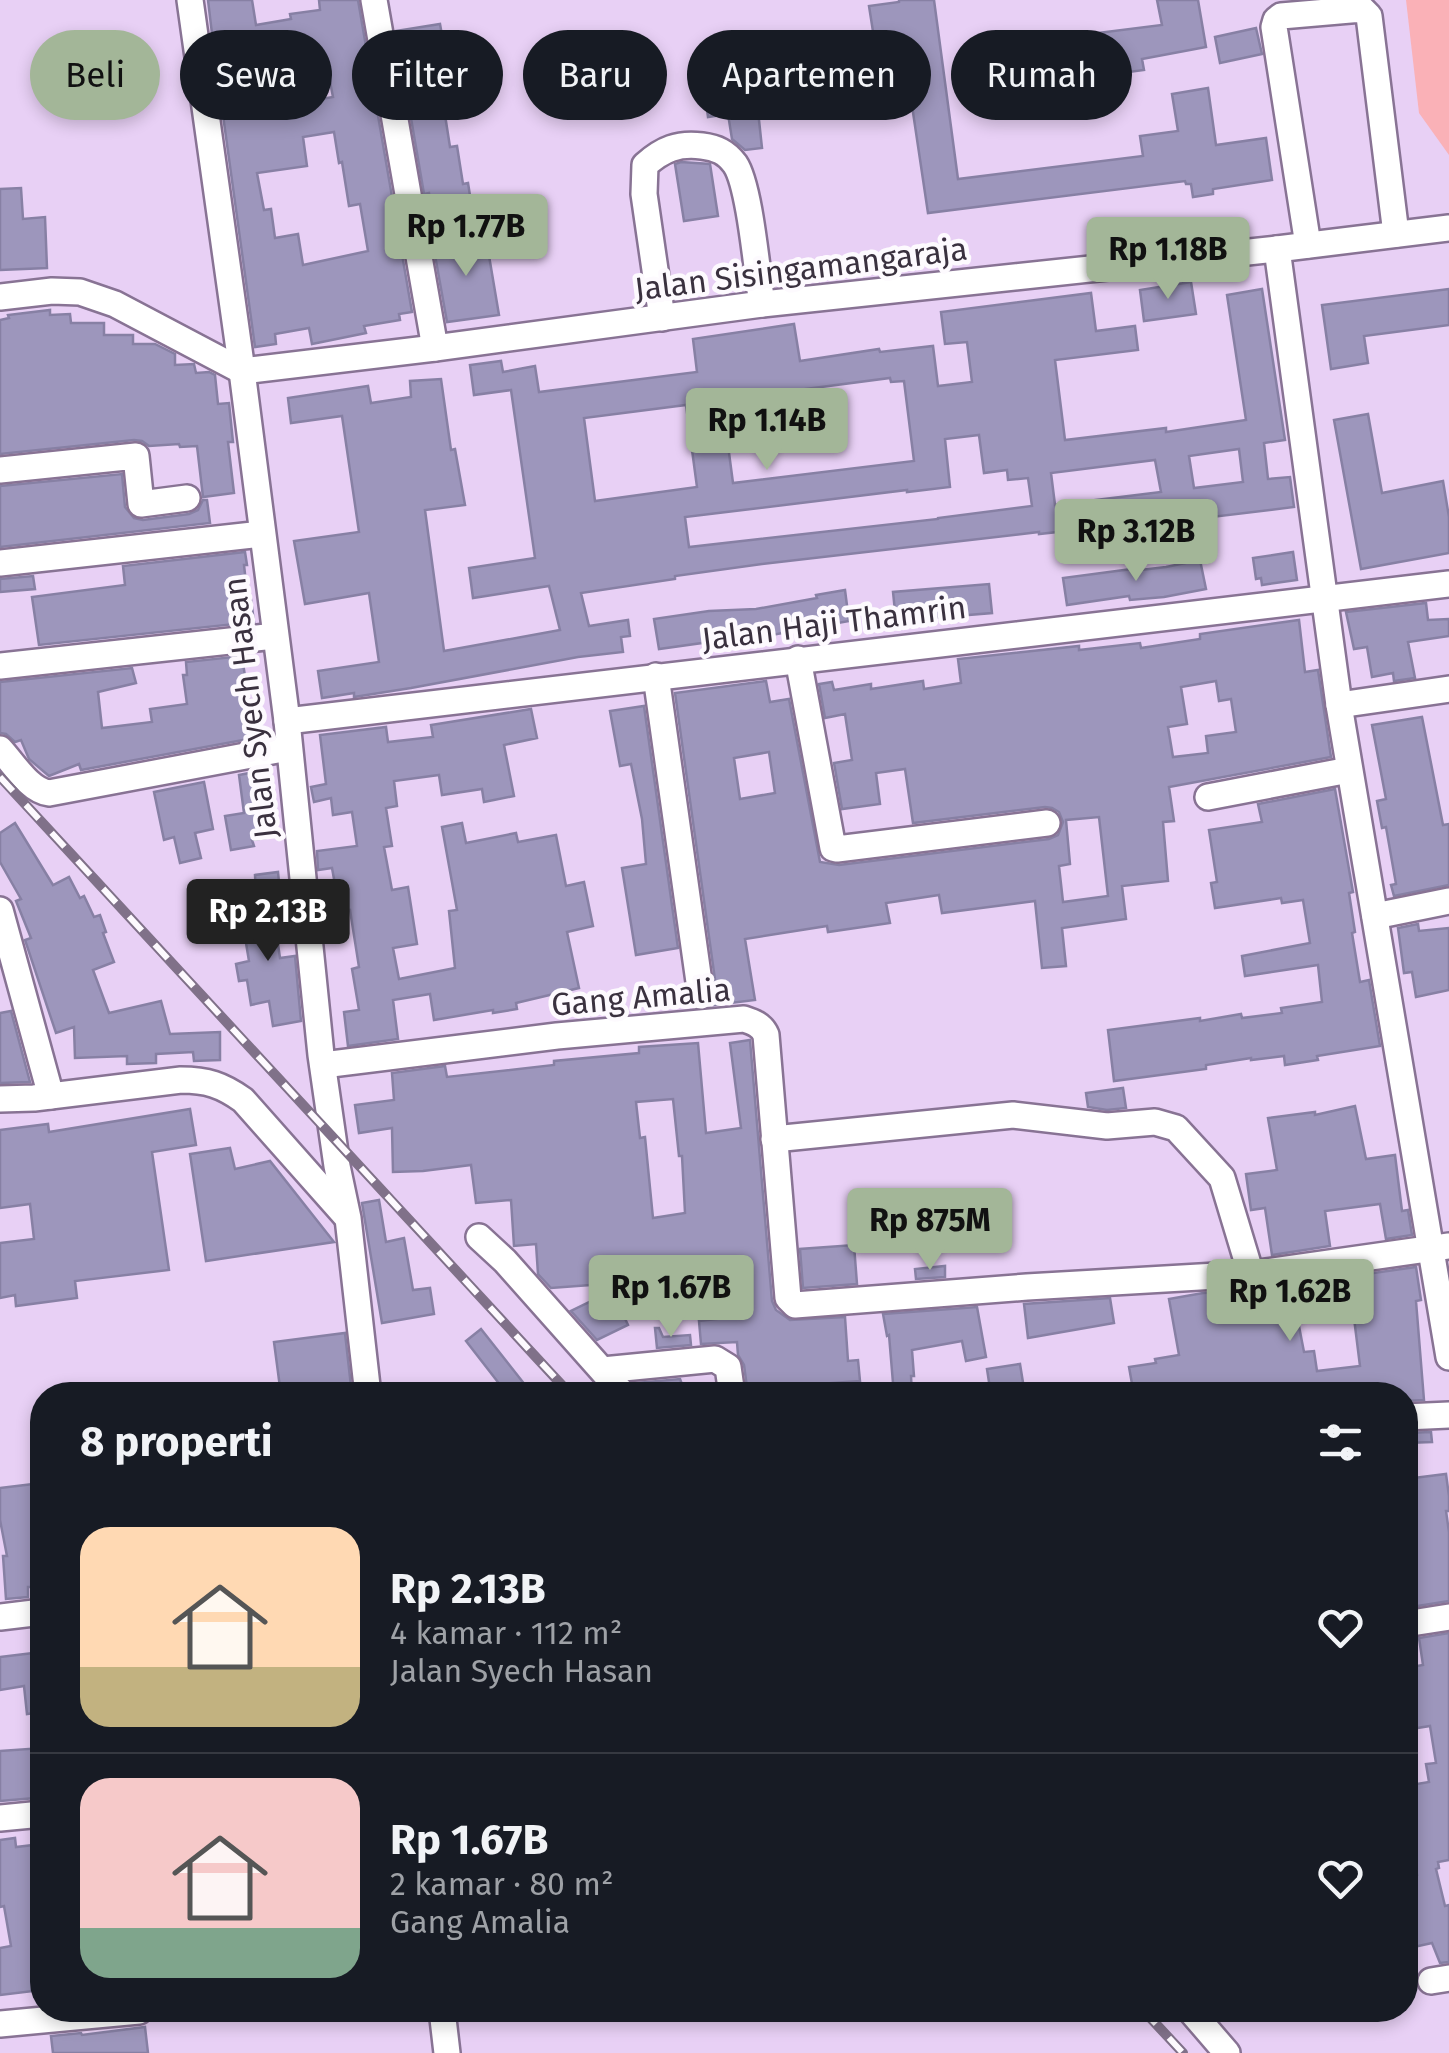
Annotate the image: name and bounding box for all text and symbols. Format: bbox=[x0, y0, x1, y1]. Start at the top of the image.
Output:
chip: Beli bbox=[30, 30, 160, 120]
chip: Sewa bbox=[180, 30, 332, 120]
chip: Filter bbox=[352, 30, 503, 120]
chip: Baru bbox=[523, 30, 667, 120]
chip: Apartemen bbox=[687, 30, 931, 120]
chip: Rumah bbox=[951, 30, 1132, 120]
pin: Rp 1.77B bbox=[363, 194, 569, 279]
text: Rp 1.77B bbox=[407, 207, 525, 245]
pin: Rp 1.18B bbox=[1065, 217, 1271, 302]
street label: Jalan Sisingamangaraja bbox=[632, 230, 970, 308]
text: Rp 1.18B bbox=[1109, 230, 1227, 268]
pin: Rp 1.14B bbox=[664, 388, 870, 473]
text: Rp 1.14B bbox=[708, 401, 826, 439]
pin: Rp 3.12B bbox=[1033, 499, 1239, 584]
text: Rp 3.12B bbox=[1077, 512, 1195, 550]
street label: Jalan Syech Hasan bbox=[215, 575, 285, 841]
street label: Jalan Haji Thamrin bbox=[700, 588, 968, 658]
pin: Rp 2.13B bbox=[165, 879, 371, 964]
text: Rp 2.13B bbox=[209, 892, 327, 930]
street label: Gang Amalia bbox=[550, 970, 732, 1024]
pin: Rp 875M bbox=[838, 1188, 1022, 1273]
text: Rp 875M bbox=[869, 1201, 991, 1239]
pin: Rp 1.67B bbox=[568, 1255, 774, 1340]
pin: Rp 1.62B bbox=[1187, 1259, 1393, 1344]
text: Rp 1.67B bbox=[611, 1268, 731, 1306]
text: Rp 1.62B bbox=[1229, 1272, 1351, 1310]
icon: filters bbox=[1313, 1415, 1368, 1470]
text: 8 properti bbox=[80, 1417, 273, 1467]
text: Rp 2.13B bbox=[390, 1564, 546, 1614]
icon: home bbox=[160, 1567, 280, 1687]
icon: heart bbox=[1313, 1600, 1368, 1655]
text: 4 kamar · 112 m² bbox=[390, 1614, 622, 1652]
text: Jalan Syech Hasan bbox=[390, 1652, 653, 1690]
text: Rp 1.67B bbox=[390, 1815, 548, 1865]
icon: home bbox=[160, 1818, 280, 1938]
icon: heart bbox=[1313, 1851, 1368, 1906]
text: 2 kamar · 80 m² bbox=[390, 1865, 614, 1903]
text: Gang Amalia bbox=[390, 1903, 570, 1941]

